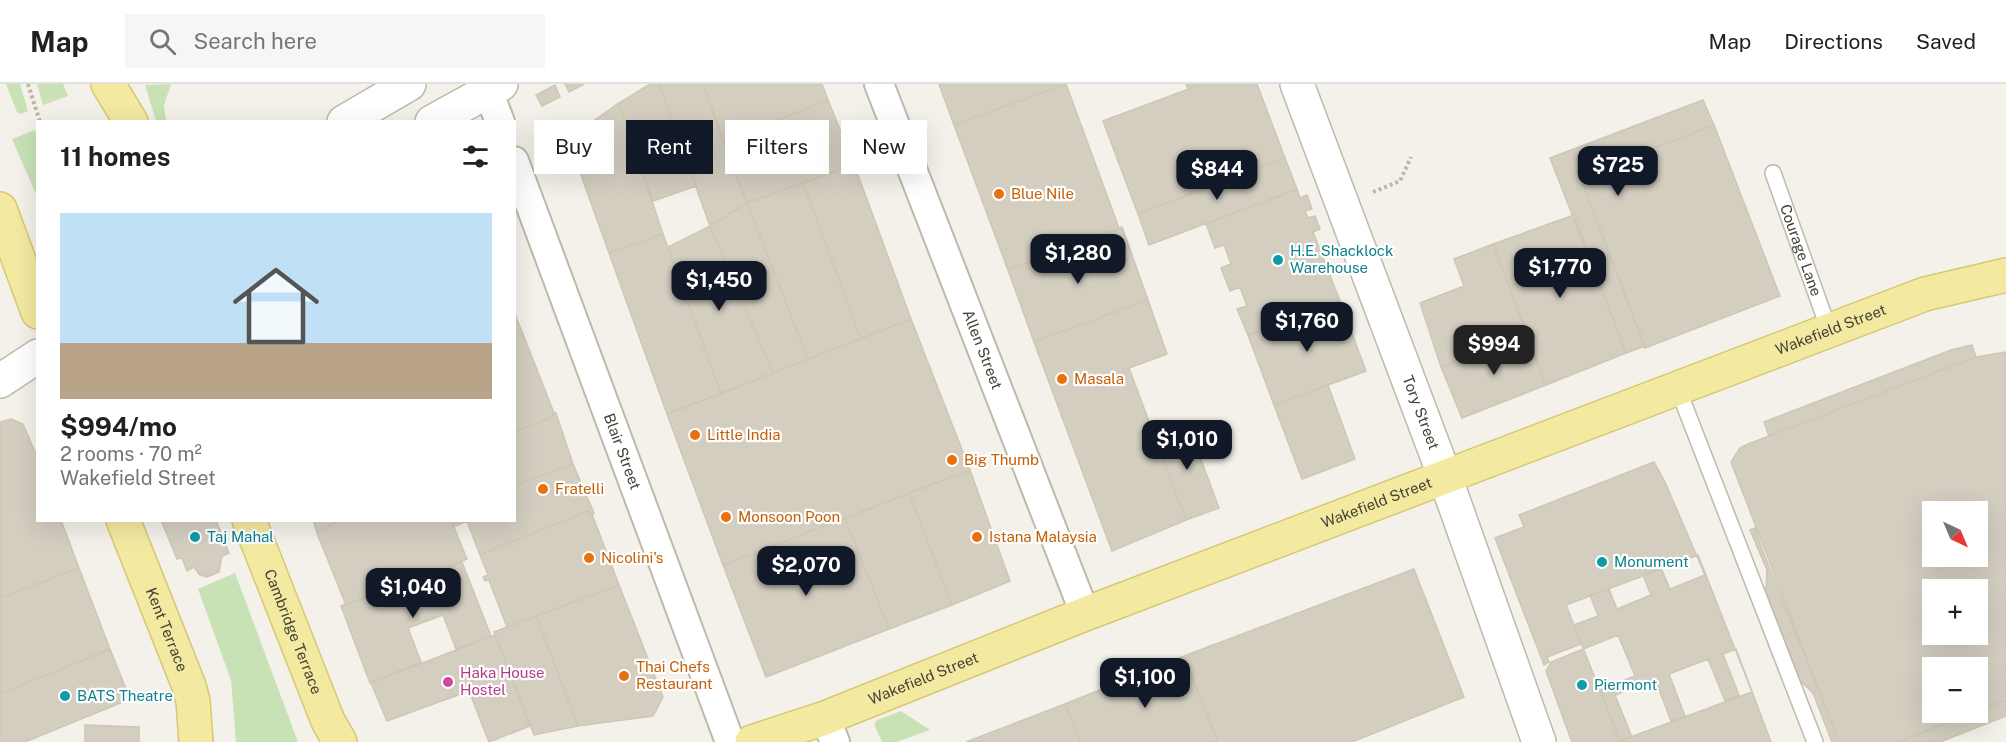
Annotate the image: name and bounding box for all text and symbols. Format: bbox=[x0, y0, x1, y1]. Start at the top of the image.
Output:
search box bbox=[125, 14, 545, 68]
text: Map bbox=[30, 25, 89, 58]
icon: search bbox=[146, 25, 179, 58]
text: Search here bbox=[194, 28, 317, 54]
text: Map bbox=[1709, 29, 1751, 54]
text: Directions bbox=[1784, 29, 1883, 54]
text: Saved bbox=[1916, 29, 1976, 54]
chip: Buy bbox=[534, 120, 614, 174]
chip: Rent bbox=[626, 120, 713, 174]
chip: Filters bbox=[725, 120, 829, 174]
chip: New bbox=[841, 120, 927, 174]
icon: filters bbox=[459, 140, 492, 173]
text: 11 homes bbox=[60, 141, 170, 172]
pin: $725 bbox=[1582, 146, 1654, 197]
pin: $844 bbox=[1181, 150, 1253, 201]
text: $725 bbox=[1592, 153, 1644, 177]
text: $844 bbox=[1190, 157, 1244, 181]
place label: Blue Nile bbox=[1011, 185, 1074, 202]
marker: Blue Nile bbox=[992, 187, 1006, 201]
street label: Courage Lane bbox=[1777, 202, 1825, 298]
pin: $1,280 bbox=[1029, 234, 1127, 285]
text: $1,280 bbox=[1044, 241, 1112, 265]
place label: H.E. Shacklock Warehouse bbox=[1290, 242, 1393, 276]
pin: $1,770 bbox=[1511, 248, 1609, 299]
icon: home bbox=[222, 252, 330, 360]
marker: H.E. Shacklock Warehouse bbox=[1271, 253, 1285, 267]
text: $1,770 bbox=[1528, 255, 1592, 279]
pin: $1,450 bbox=[670, 261, 768, 312]
text: $1,450 bbox=[686, 268, 752, 292]
street label: Wakefield Street bbox=[1773, 301, 1888, 358]
pin: $1,760 bbox=[1258, 302, 1356, 353]
street label: Allen Street bbox=[960, 307, 1006, 392]
text: $1,760 bbox=[1275, 309, 1339, 333]
pin: $994 bbox=[1458, 325, 1530, 376]
text: $994 bbox=[1468, 332, 1520, 356]
place label: Masala bbox=[1074, 370, 1124, 387]
marker: Masala bbox=[1055, 372, 1069, 386]
street label: Tory Street bbox=[1399, 373, 1443, 452]
text: $994/mo bbox=[60, 411, 177, 442]
street label: Blair Street bbox=[601, 411, 644, 492]
pin: $1,010 bbox=[1138, 420, 1236, 471]
place label: Little India bbox=[707, 426, 780, 443]
text: $1,010 bbox=[1156, 427, 1218, 451]
marker: Little India bbox=[688, 428, 702, 442]
text: 2 rooms · 70 m² bbox=[60, 442, 202, 466]
place label: Big Thumb bbox=[964, 451, 1039, 468]
marker: Big Thumb bbox=[945, 453, 959, 467]
text: Wakefield Street bbox=[60, 466, 216, 490]
street label: Wakefield Street bbox=[1319, 474, 1434, 531]
place label: Fratelli bbox=[555, 480, 604, 497]
marker: Fratelli bbox=[536, 482, 550, 496]
north arrow bbox=[1922, 501, 1988, 567]
map controls bbox=[1922, 501, 1988, 723]
place label: Monsoon Poon bbox=[738, 508, 840, 525]
marker: Monsoon Poon bbox=[719, 510, 733, 524]
place label: Taj Mahal bbox=[207, 528, 274, 545]
place label: Istana Malaysia bbox=[989, 528, 1097, 545]
marker: Taj Mahal bbox=[188, 530, 202, 544]
marker: Istana Malaysia bbox=[970, 530, 984, 544]
pin: $2,070 bbox=[757, 546, 855, 597]
place label: Nicolini's bbox=[601, 549, 663, 566]
marker: Nicolini's bbox=[582, 551, 596, 565]
text: $2,070 bbox=[771, 553, 841, 577]
place label: Monument bbox=[1614, 553, 1689, 570]
marker: Monument bbox=[1595, 555, 1609, 569]
street label: Cambridge Terrace bbox=[261, 567, 326, 696]
pin: $1,040 bbox=[364, 568, 462, 619]
text: $1,040 bbox=[380, 575, 446, 599]
button: + bbox=[1922, 579, 1988, 645]
street label: Kent Terrace bbox=[143, 585, 191, 674]
street label: Wakefield Street bbox=[866, 648, 981, 708]
button: − bbox=[1922, 657, 1988, 723]
place label: Thai Chefs Restaurant bbox=[636, 658, 713, 692]
pin: $1,100 bbox=[1096, 658, 1194, 709]
place label: Haka House Hostel bbox=[460, 664, 545, 698]
text: $1,100 bbox=[1114, 665, 1176, 689]
marker: Thai Chefs Restaurant bbox=[617, 669, 631, 683]
marker: Haka House Hostel bbox=[441, 675, 455, 689]
place label: Piermont bbox=[1594, 676, 1657, 693]
marker: Piermont bbox=[1575, 678, 1589, 692]
place label: BATS Theatre bbox=[77, 687, 173, 704]
marker: BATS Theatre bbox=[58, 689, 72, 703]

